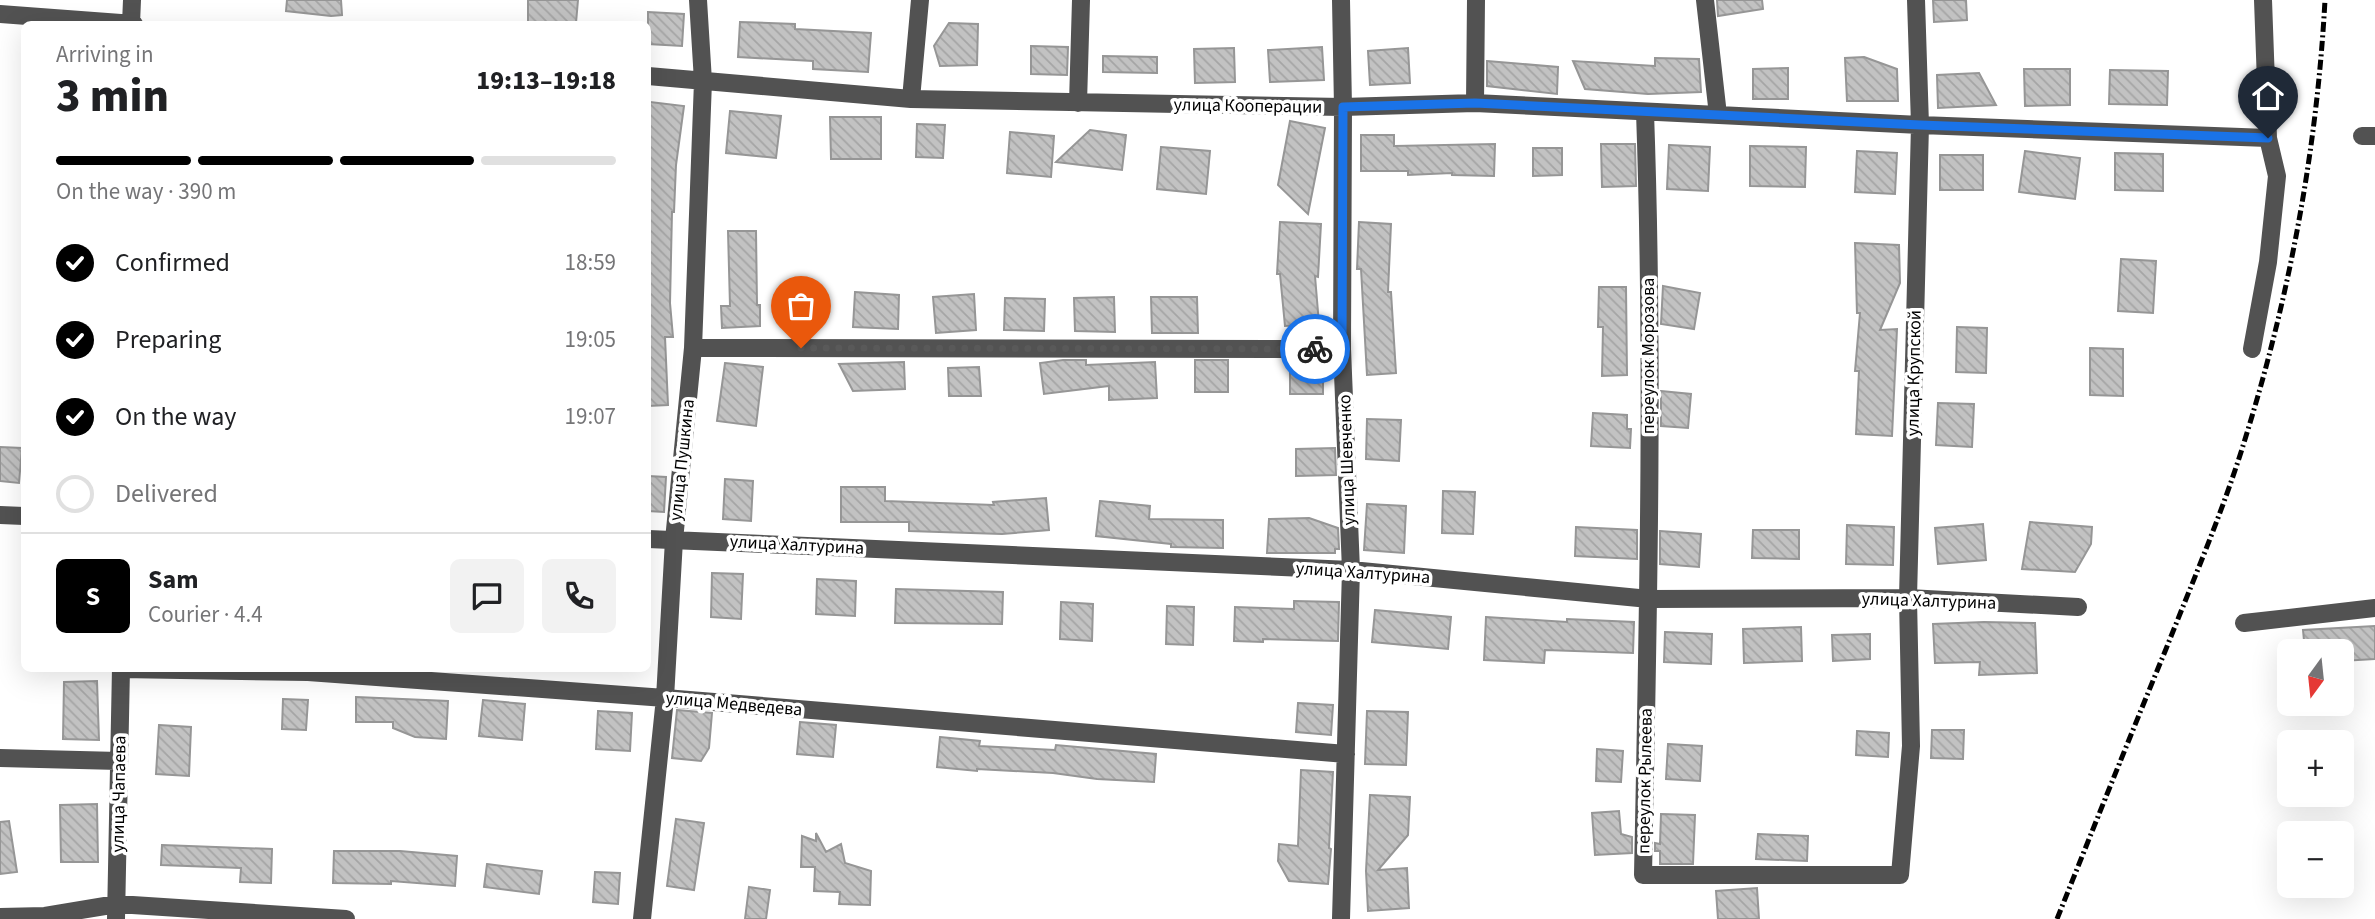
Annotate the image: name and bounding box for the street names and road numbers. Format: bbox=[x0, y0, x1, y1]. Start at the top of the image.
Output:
street label: улица Кооперации bbox=[1173, 92, 1323, 120]
street label: переулок Морозова bbox=[1636, 278, 1661, 434]
street label: улица Крупской bbox=[1900, 310, 1928, 436]
street label: улица Шевченко bbox=[1332, 394, 1362, 526]
street label: улица Пушкина bbox=[663, 398, 701, 522]
street label: улица Халтурина bbox=[729, 529, 865, 561]
street label: улица Халтурина bbox=[1295, 556, 1431, 590]
street label: улица Халтурина bbox=[1861, 586, 1997, 616]
street label: улица Медведева bbox=[665, 686, 803, 722]
street label: переулок Рылеева bbox=[1631, 708, 1659, 854]
street label: улица Чапаева bbox=[105, 735, 133, 853]

